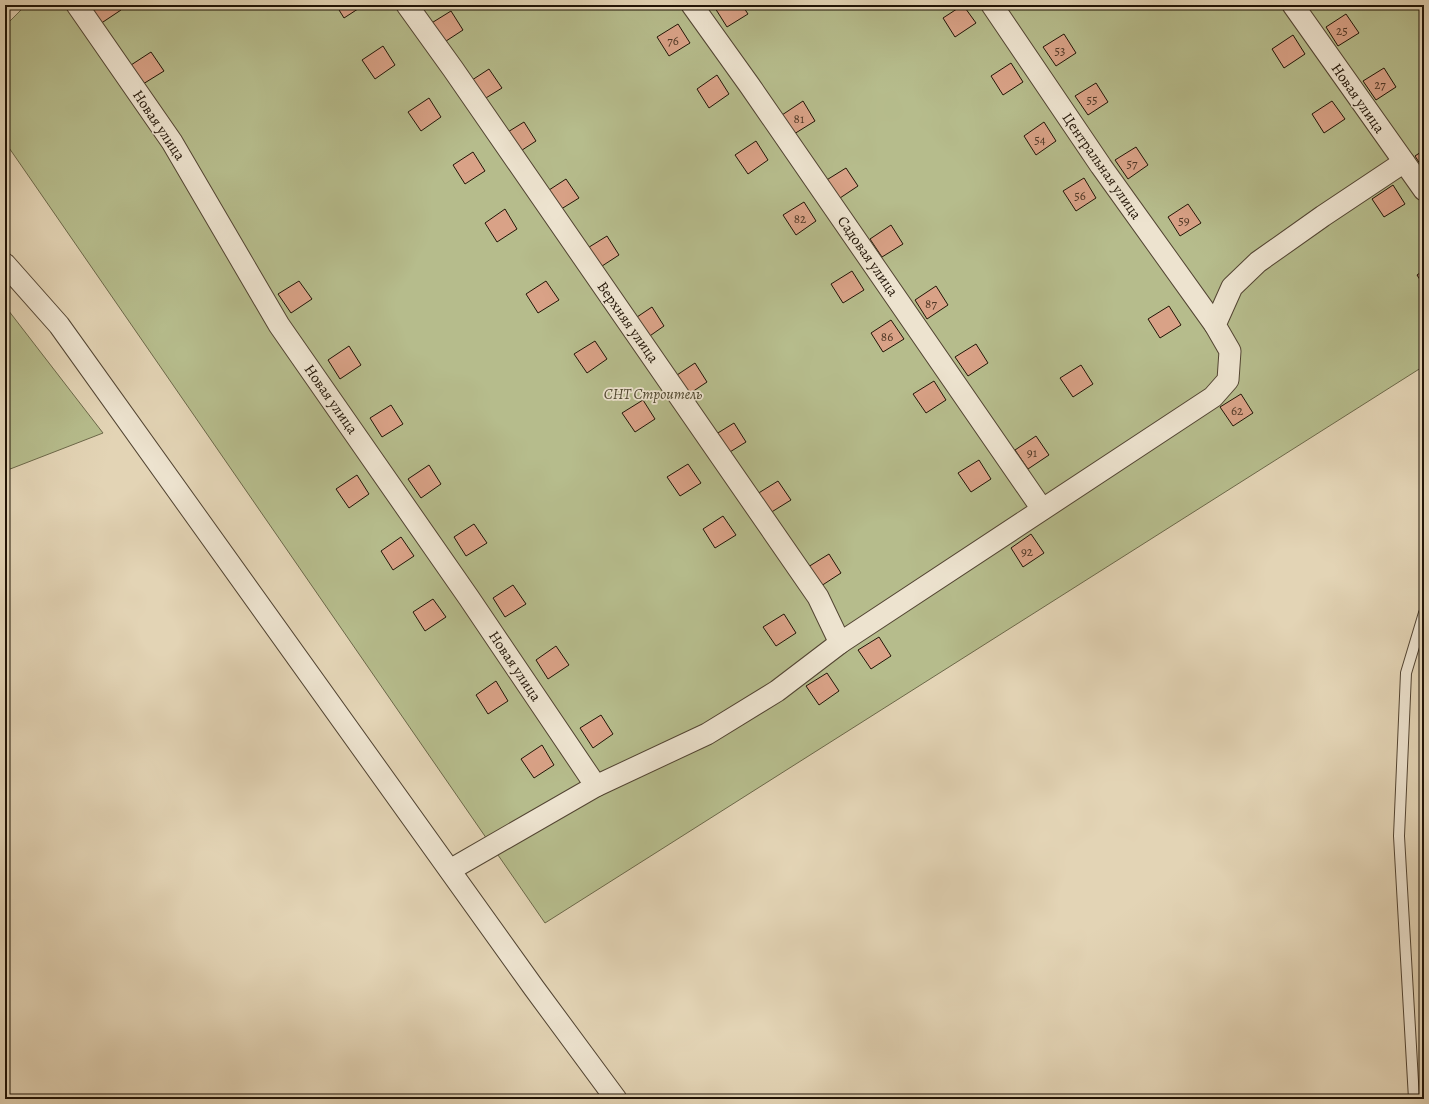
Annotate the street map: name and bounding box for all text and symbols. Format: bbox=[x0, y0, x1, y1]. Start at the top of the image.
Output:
house number: 25 bbox=[1336, 22, 1348, 39]
house number: 76 bbox=[667, 32, 679, 49]
house number: 53 bbox=[1055, 42, 1066, 59]
street label: Новая улица bbox=[1327, 59, 1390, 137]
house number: 27 bbox=[1374, 76, 1386, 93]
street label: Новая улица bbox=[128, 86, 190, 164]
house number: 55 bbox=[1086, 91, 1098, 108]
street label: Центральная улица bbox=[1058, 109, 1146, 223]
house number: 81 bbox=[794, 110, 805, 127]
house number: 54 bbox=[1034, 131, 1046, 148]
house number: 57 bbox=[1126, 155, 1138, 172]
house number: 56 bbox=[1074, 187, 1086, 204]
house number: 82 bbox=[794, 210, 806, 227]
street label: Садовая улица bbox=[833, 212, 903, 300]
house number: 59 bbox=[1178, 212, 1190, 229]
street label: Верхняя улица bbox=[593, 277, 664, 367]
house number: 87 bbox=[925, 295, 937, 312]
house number: 86 bbox=[881, 328, 893, 345]
street label: Новая улица bbox=[300, 360, 363, 438]
park label: СНТ Строитель bbox=[604, 384, 702, 404]
house number: 62 bbox=[1231, 402, 1243, 419]
house number: 91 bbox=[1027, 444, 1038, 461]
house number: 92 bbox=[1021, 543, 1033, 560]
street label: Новая улица bbox=[484, 627, 546, 705]

